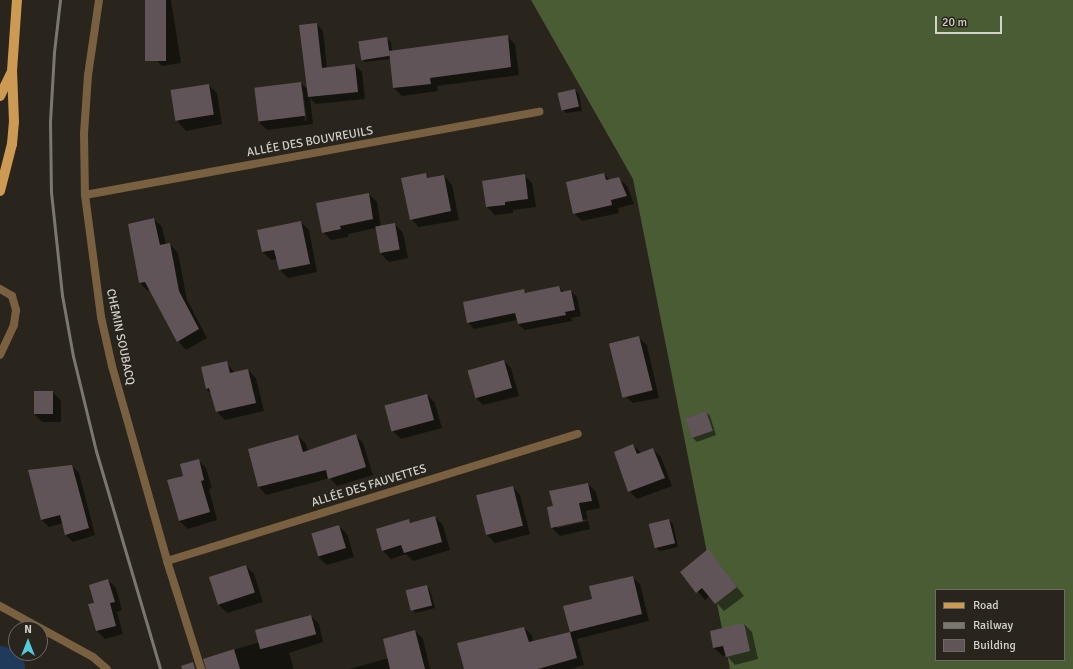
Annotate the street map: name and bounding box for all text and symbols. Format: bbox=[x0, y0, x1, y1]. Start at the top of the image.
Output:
scale bar bbox=[937, 8, 1004, 34]
text: 20 m bbox=[942, 15, 967, 30]
street label: ALLÉE DES BOUVREUILS bbox=[246, 124, 374, 160]
street label: CHEMIN SOUBACQ bbox=[103, 288, 137, 386]
street label: ALLÉE DES FAUVETTES bbox=[310, 462, 428, 510]
legend bbox=[935, 589, 1065, 661]
text: Road bbox=[973, 598, 999, 613]
text: Railway bbox=[973, 618, 1013, 633]
north arrow bbox=[8, 621, 48, 661]
text: N bbox=[24, 623, 32, 636]
text: Building bbox=[973, 638, 1016, 653]

